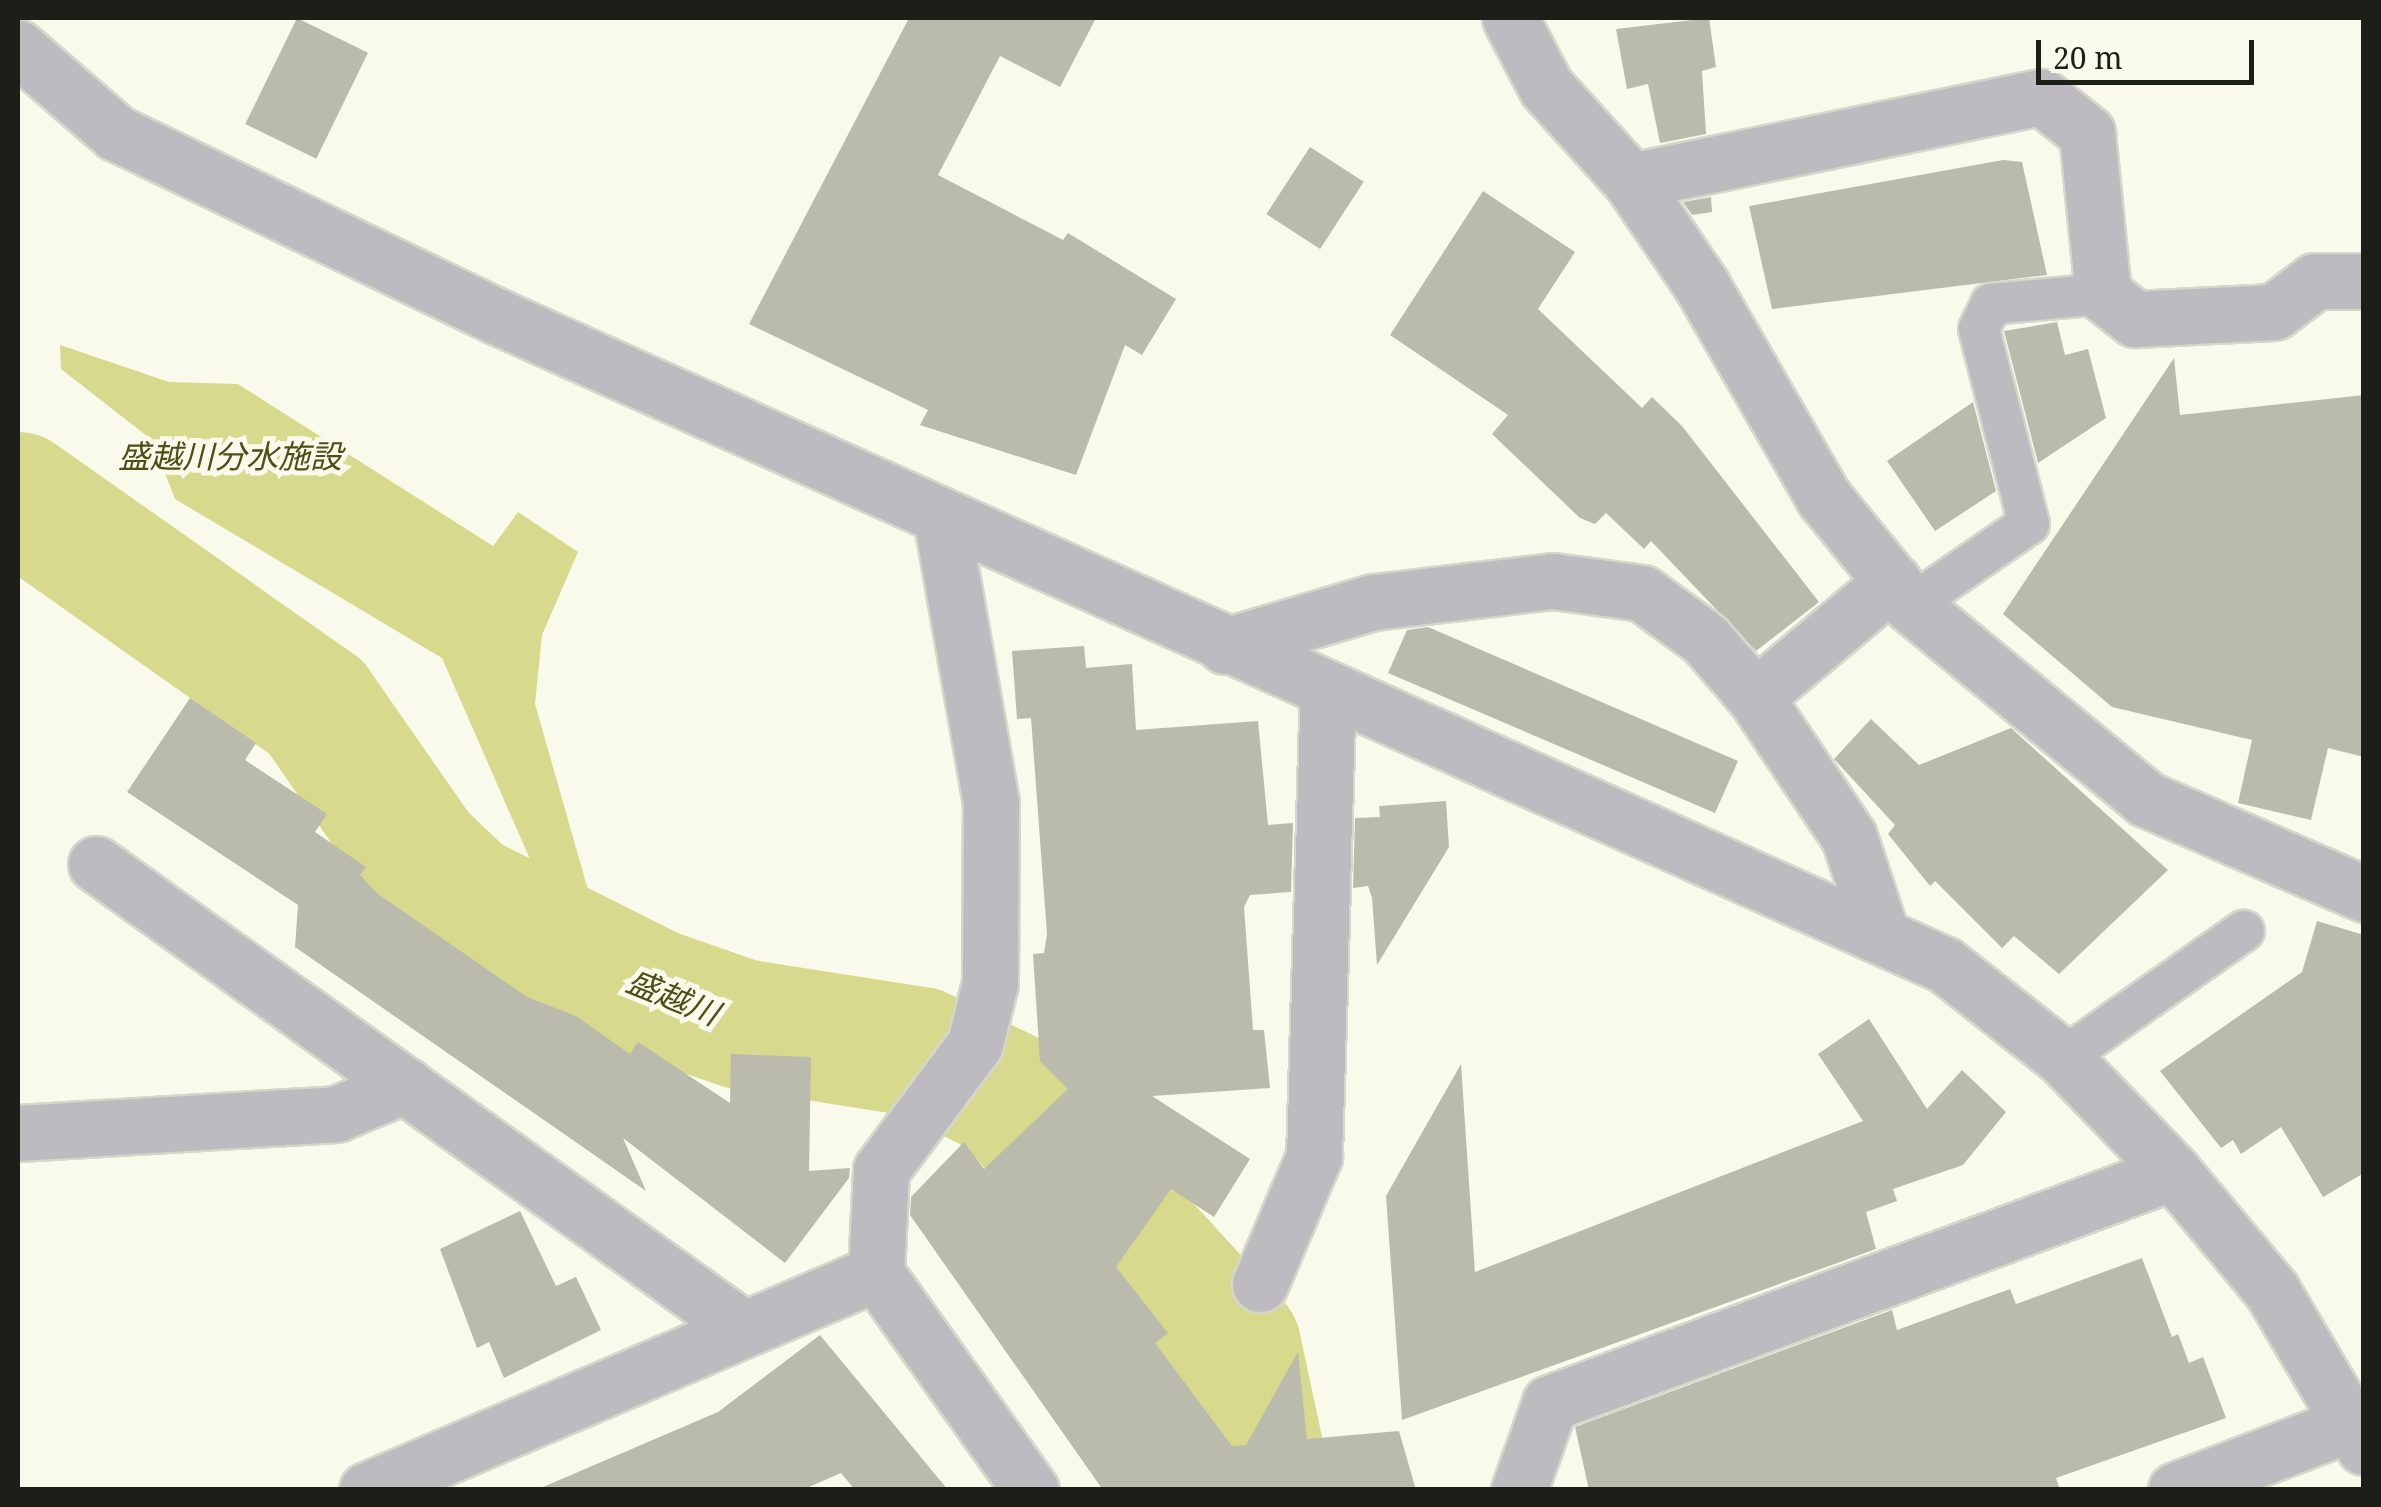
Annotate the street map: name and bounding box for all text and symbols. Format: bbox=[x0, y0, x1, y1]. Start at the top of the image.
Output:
scale bar bbox=[2041, 20, 2258, 82]
text: 20 m bbox=[2053, 37, 2123, 78]
water label: 盛越川分水施設 bbox=[118, 437, 342, 475]
water label: 盛越川 bbox=[621, 961, 725, 1033]

